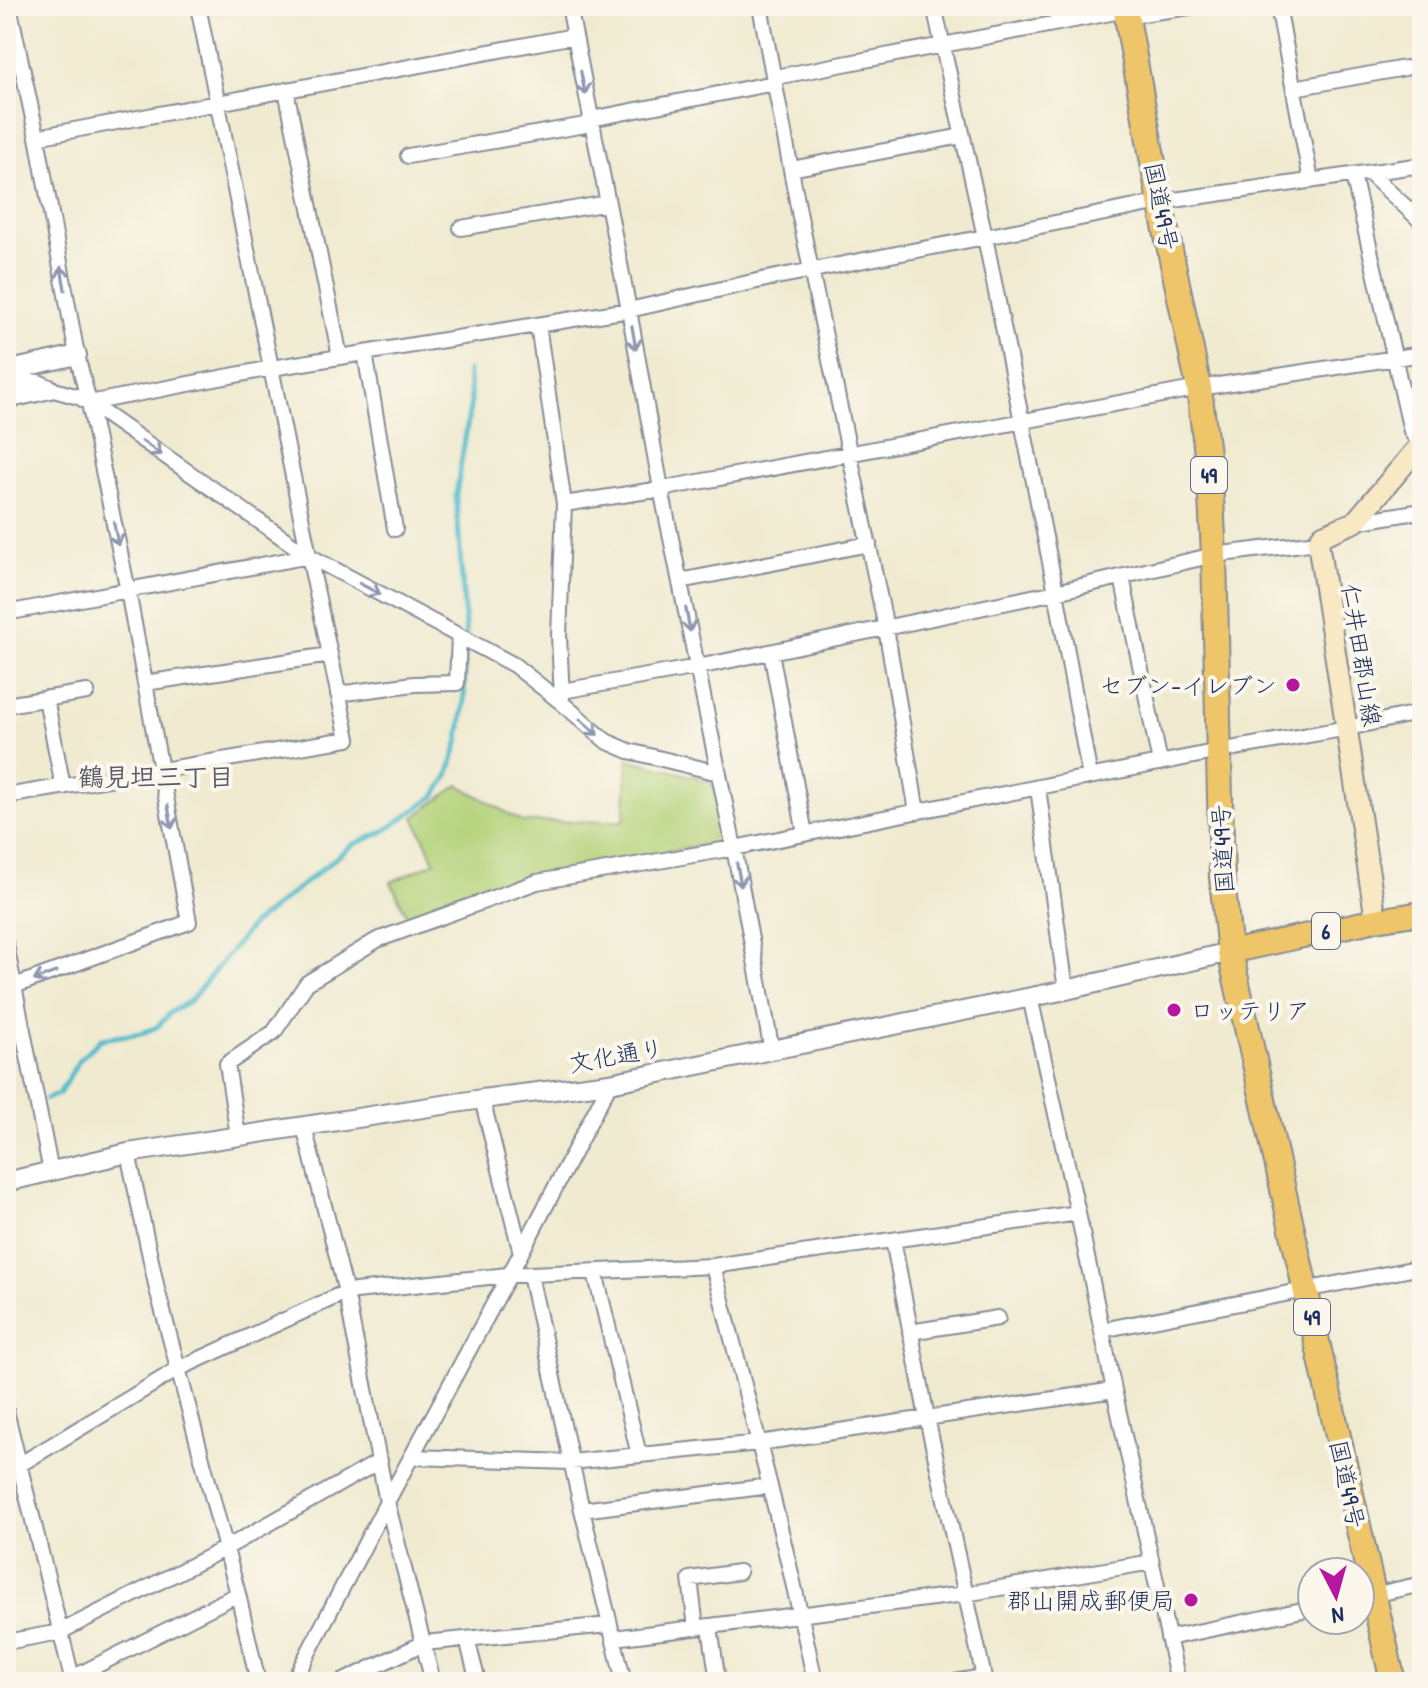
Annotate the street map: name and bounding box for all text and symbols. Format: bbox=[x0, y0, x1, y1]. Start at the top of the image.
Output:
one-way arrow bbox=[577, 69, 592, 95]
street label: 国道49号 bbox=[1138, 159, 1186, 253]
one-way arrow bbox=[54, 266, 69, 291]
one-way arrow bbox=[628, 324, 643, 350]
one-way arrow bbox=[141, 440, 163, 456]
road number: 49 bbox=[1191, 457, 1227, 493]
one-way arrow bbox=[109, 521, 124, 546]
street label: 仁井田郡山線 bbox=[1335, 581, 1389, 729]
one-way arrow bbox=[358, 582, 382, 597]
one-way arrow bbox=[681, 607, 696, 633]
place label: セブン-イレブン bbox=[1099, 669, 1277, 701]
marker: セブン-イレブン bbox=[1284, 676, 1302, 694]
one-way arrow bbox=[579, 717, 599, 735]
district label: 鶴見坦三丁目 bbox=[78, 759, 234, 794]
street label: 国道49号 bbox=[1204, 803, 1240, 895]
one-way arrow bbox=[163, 804, 178, 829]
one-way arrow bbox=[732, 862, 747, 888]
road number: 6 bbox=[1312, 913, 1340, 949]
one-way arrow bbox=[33, 970, 58, 984]
place label: ロッテリア bbox=[1190, 994, 1310, 1026]
marker: ロッテリア bbox=[1165, 1001, 1183, 1019]
street label: 文化通り bbox=[566, 1031, 666, 1079]
road number: 49 bbox=[1294, 1299, 1330, 1335]
street label: 国道49号 bbox=[1323, 1437, 1373, 1531]
north arrow bbox=[1296, 1556, 1376, 1636]
place label: 郡山開成郵便局 bbox=[1007, 1584, 1175, 1616]
marker: 郡山開成郵便局 bbox=[1182, 1591, 1200, 1609]
text: N bbox=[1330, 1600, 1345, 1631]

